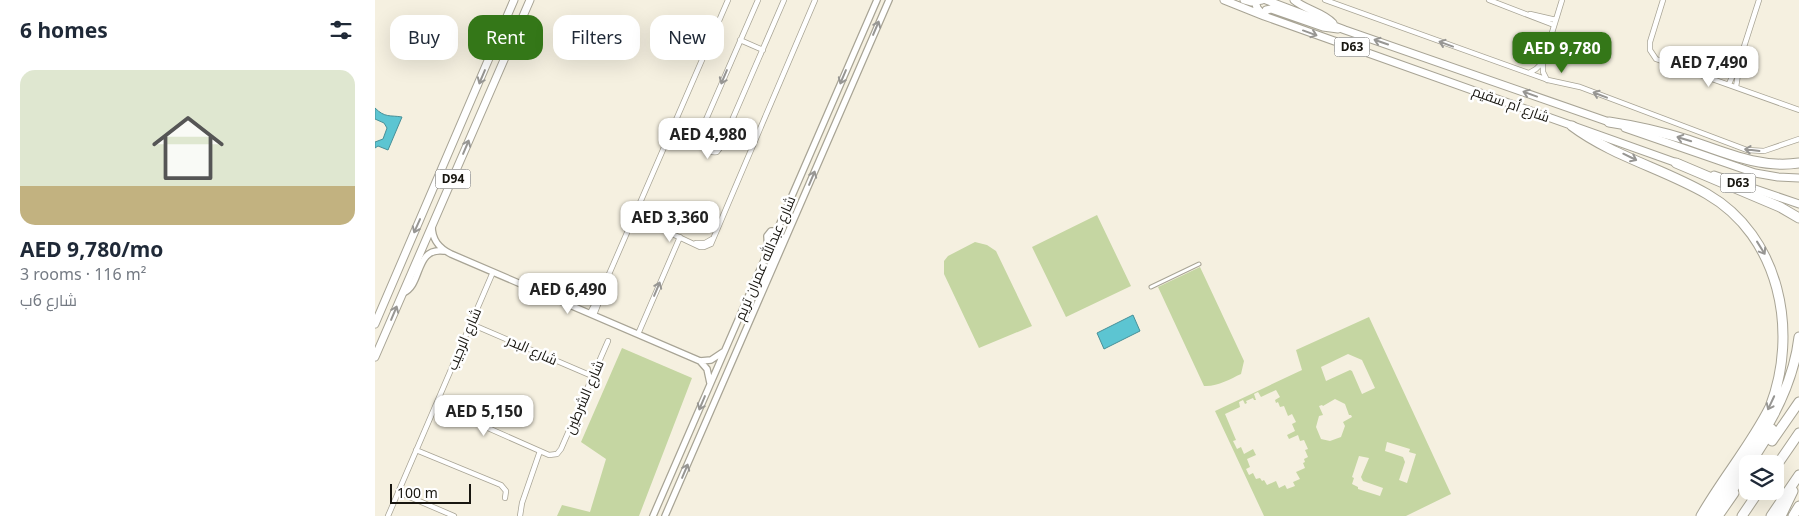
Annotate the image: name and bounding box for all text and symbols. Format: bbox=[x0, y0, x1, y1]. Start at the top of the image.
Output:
chip: Buy bbox=[390, 15, 458, 60]
chip: Rent bbox=[468, 15, 543, 60]
chip: Filters bbox=[553, 15, 640, 60]
chip: New bbox=[650, 15, 724, 60]
text: 6 homes bbox=[20, 16, 108, 44]
icon: filters bbox=[327, 16, 355, 44]
one-way arrow bbox=[872, 21, 882, 36]
one-way arrow bbox=[1302, 29, 1318, 38]
pin: AED 9,780 bbox=[1505, 32, 1619, 74]
one-way arrow bbox=[1374, 37, 1389, 46]
text: AED 9,780 bbox=[1523, 37, 1601, 59]
road number: D63 bbox=[1335, 38, 1369, 56]
one-way arrow bbox=[1439, 39, 1454, 48]
pin: AED 7,490 bbox=[1652, 46, 1766, 88]
text: AED 7,490 bbox=[1670, 51, 1748, 73]
one-way arrow bbox=[476, 69, 486, 84]
one-way arrow bbox=[719, 69, 729, 84]
one-way arrow bbox=[838, 69, 848, 84]
street label: شارع أم سقيم bbox=[1470, 81, 1552, 127]
one-way arrow bbox=[1523, 89, 1538, 98]
one-way arrow bbox=[1593, 89, 1608, 99]
icon: home bbox=[143, 103, 233, 193]
pin: AED 4,980 bbox=[651, 118, 765, 160]
text: AED 4,980 bbox=[669, 123, 747, 145]
one-way arrow bbox=[1676, 134, 1692, 144]
one-way arrow bbox=[461, 140, 471, 155]
one-way arrow bbox=[1745, 145, 1761, 155]
one-way arrow bbox=[1622, 153, 1637, 162]
road number: D94 bbox=[435, 170, 471, 188]
one-way arrow bbox=[808, 171, 818, 186]
road number: D63 bbox=[1721, 174, 1755, 192]
street label: شارع عبدالله عمران تريم bbox=[730, 193, 800, 323]
pin: AED 3,360 bbox=[613, 200, 727, 243]
text: AED 3,360 bbox=[631, 206, 709, 228]
one-way arrow bbox=[412, 218, 422, 233]
text: AED 9,780/mo bbox=[20, 235, 163, 263]
one-way arrow bbox=[1757, 240, 1767, 254]
text: 3 rooms · 116 m² bbox=[20, 263, 146, 285]
pin: AED 6,490 bbox=[511, 272, 625, 315]
text: AED 6,490 bbox=[529, 278, 607, 300]
one-way arrow bbox=[653, 282, 663, 297]
text: شارع 6ب bbox=[20, 289, 77, 311]
street label: شارع الرجيب bbox=[442, 305, 485, 373]
one-way arrow bbox=[390, 306, 400, 321]
street label: شارع البدر bbox=[503, 330, 561, 369]
street label: شارع الشرطين bbox=[559, 357, 608, 437]
pin: AED 5,150 bbox=[427, 394, 541, 437]
one-way arrow bbox=[697, 395, 707, 410]
one-way arrow bbox=[1766, 395, 1775, 410]
text: AED 5,150 bbox=[445, 400, 523, 422]
map controls bbox=[1739, 455, 1784, 500]
button: layers bbox=[1739, 455, 1784, 500]
one-way arrow bbox=[680, 464, 690, 479]
scale bar bbox=[390, 481, 471, 504]
text: 100 m bbox=[397, 483, 438, 502]

